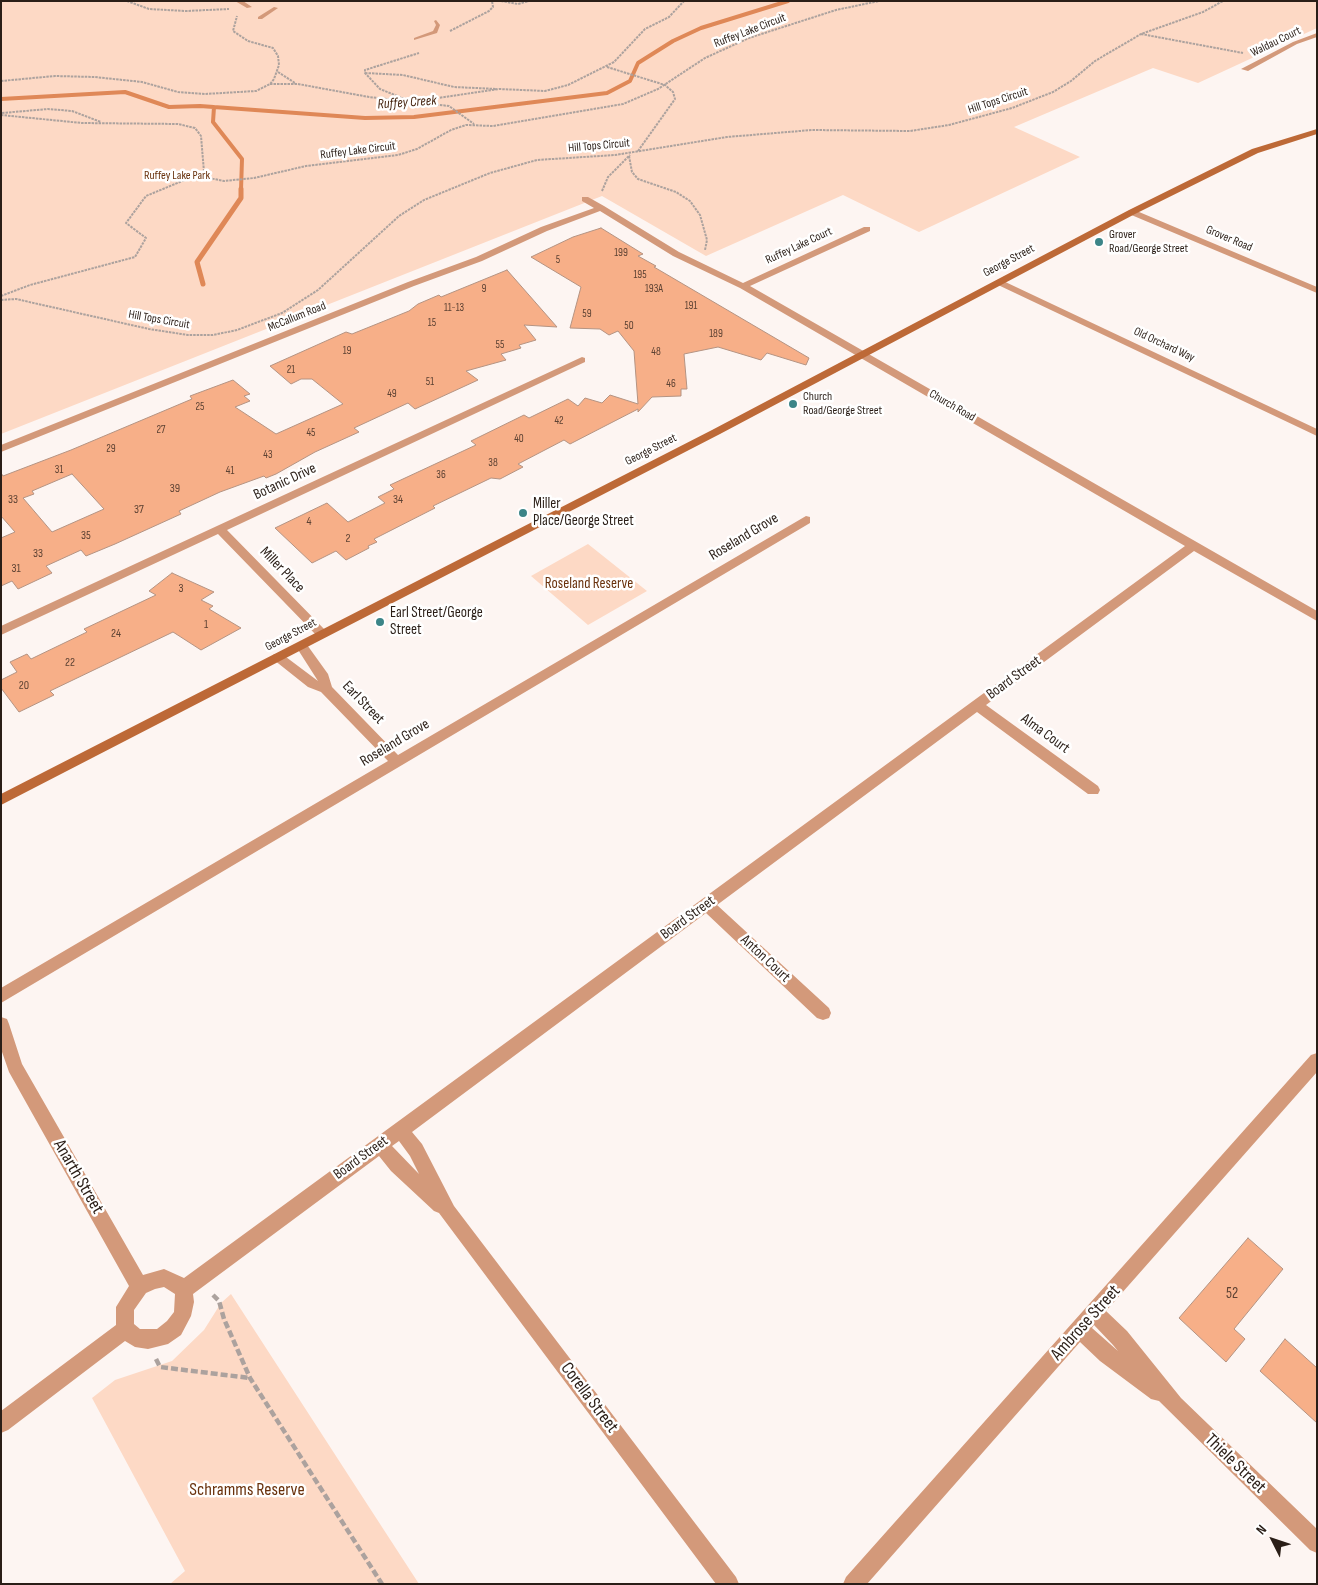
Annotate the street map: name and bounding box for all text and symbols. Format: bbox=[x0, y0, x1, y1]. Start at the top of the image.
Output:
street label: Ruffey Lake Circuit bbox=[712, 11, 788, 51]
street label: Waldau Court bbox=[1249, 24, 1303, 60]
street label: Hill Tops Circuit bbox=[966, 85, 1030, 117]
water label: Ruffey Creek bbox=[377, 93, 437, 113]
street label: Hill Tops Circuit bbox=[568, 136, 630, 156]
street label: Ruffey Lake Circuit bbox=[320, 139, 396, 163]
park label: Ruffey Lake Park bbox=[144, 169, 210, 183]
street label: Grover Road bbox=[1204, 223, 1254, 255]
street label: Ruffey Lake Court bbox=[764, 224, 834, 268]
place label: Grover Road/George Street bbox=[1109, 228, 1188, 256]
marker: Grover Road/George Street bbox=[1093, 236, 1105, 248]
street label: George Street bbox=[981, 242, 1037, 280]
house number: 199 bbox=[614, 246, 628, 260]
house number: 5 bbox=[556, 253, 560, 267]
house number: 195 bbox=[633, 268, 647, 282]
house number: 9 bbox=[482, 282, 486, 296]
house number: 193A bbox=[645, 282, 663, 296]
street label: McCallum Road bbox=[266, 299, 328, 335]
house number: 191 bbox=[685, 299, 697, 313]
house number: 11-13 bbox=[444, 301, 464, 315]
house number: 59 bbox=[582, 307, 592, 321]
street label: Hill Tops Circuit bbox=[127, 308, 191, 332]
house number: 15 bbox=[428, 316, 436, 330]
house number: 50 bbox=[624, 319, 634, 333]
street label: Old Orchard Way bbox=[1131, 325, 1197, 365]
house number: 189 bbox=[709, 327, 723, 341]
house number: 55 bbox=[496, 338, 504, 352]
house number: 19 bbox=[343, 344, 351, 358]
house number: 48 bbox=[651, 345, 661, 359]
house number: 21 bbox=[287, 363, 295, 377]
house number: 51 bbox=[426, 375, 434, 389]
house number: 46 bbox=[666, 377, 676, 391]
house number: 49 bbox=[387, 387, 397, 401]
street label: Church Road bbox=[926, 387, 978, 425]
place label: Church Road/George Street bbox=[803, 390, 882, 418]
marker: Church Road/George Street bbox=[787, 398, 799, 410]
house number: 25 bbox=[196, 400, 204, 414]
house number: 42 bbox=[554, 414, 564, 428]
house number: 27 bbox=[157, 423, 165, 437]
house number: 45 bbox=[306, 426, 316, 440]
street label: George Street bbox=[623, 431, 679, 469]
house number: 40 bbox=[514, 432, 524, 446]
house number: 29 bbox=[106, 442, 116, 456]
house number: 43 bbox=[263, 448, 273, 462]
house number: 38 bbox=[488, 456, 498, 470]
street label: Botanic Drive bbox=[251, 460, 319, 504]
house number: 31 bbox=[55, 463, 63, 477]
house number: 41 bbox=[226, 464, 234, 478]
house number: 36 bbox=[436, 468, 446, 482]
house number: 39 bbox=[170, 482, 180, 496]
house number: 33 bbox=[8, 493, 18, 507]
house number: 34 bbox=[393, 493, 403, 507]
place label: Miller Place/George Street bbox=[533, 495, 634, 530]
house number: 37 bbox=[134, 503, 144, 517]
marker: Miller Place/George Street bbox=[517, 507, 529, 519]
street label: Roseland Grove bbox=[706, 509, 782, 565]
house number: 4 bbox=[306, 515, 312, 529]
house number: 35 bbox=[81, 529, 91, 543]
house number: 2 bbox=[346, 532, 350, 546]
street label: Miller Place bbox=[256, 543, 308, 597]
house number: 33 bbox=[33, 547, 43, 561]
house number: 31 bbox=[11, 562, 21, 576]
park label: Roseland Reserve bbox=[545, 575, 633, 593]
house number: 3 bbox=[178, 582, 184, 596]
place label: Earl Street/George Street bbox=[390, 604, 483, 639]
street label: George Street bbox=[263, 616, 319, 654]
marker: Earl Street/George Street bbox=[374, 616, 386, 628]
house number: 1 bbox=[204, 618, 208, 632]
house number: 24 bbox=[111, 627, 121, 641]
street label: Board Street bbox=[983, 652, 1045, 704]
house number: 22 bbox=[65, 656, 75, 670]
street label: Earl Street bbox=[338, 678, 388, 728]
house number: 20 bbox=[19, 679, 29, 693]
street label: Alma Court bbox=[1017, 710, 1073, 758]
street label: Roseland Grove bbox=[357, 715, 433, 771]
street label: Board Street bbox=[657, 892, 719, 944]
street label: Anton Court bbox=[736, 931, 794, 987]
street label: Board Street bbox=[330, 1132, 392, 1184]
street label: Anarth Street bbox=[48, 1136, 108, 1218]
street label: Ambrose Street bbox=[1047, 1281, 1125, 1365]
house number: 52 bbox=[1226, 1285, 1238, 1303]
street label: Corella Street bbox=[556, 1359, 622, 1437]
street label: Thiele Street bbox=[1200, 1430, 1270, 1498]
park label: Schramms Reserve bbox=[189, 1479, 305, 1501]
north arrow bbox=[1248, 1515, 1298, 1565]
text: N bbox=[1252, 1521, 1270, 1538]

